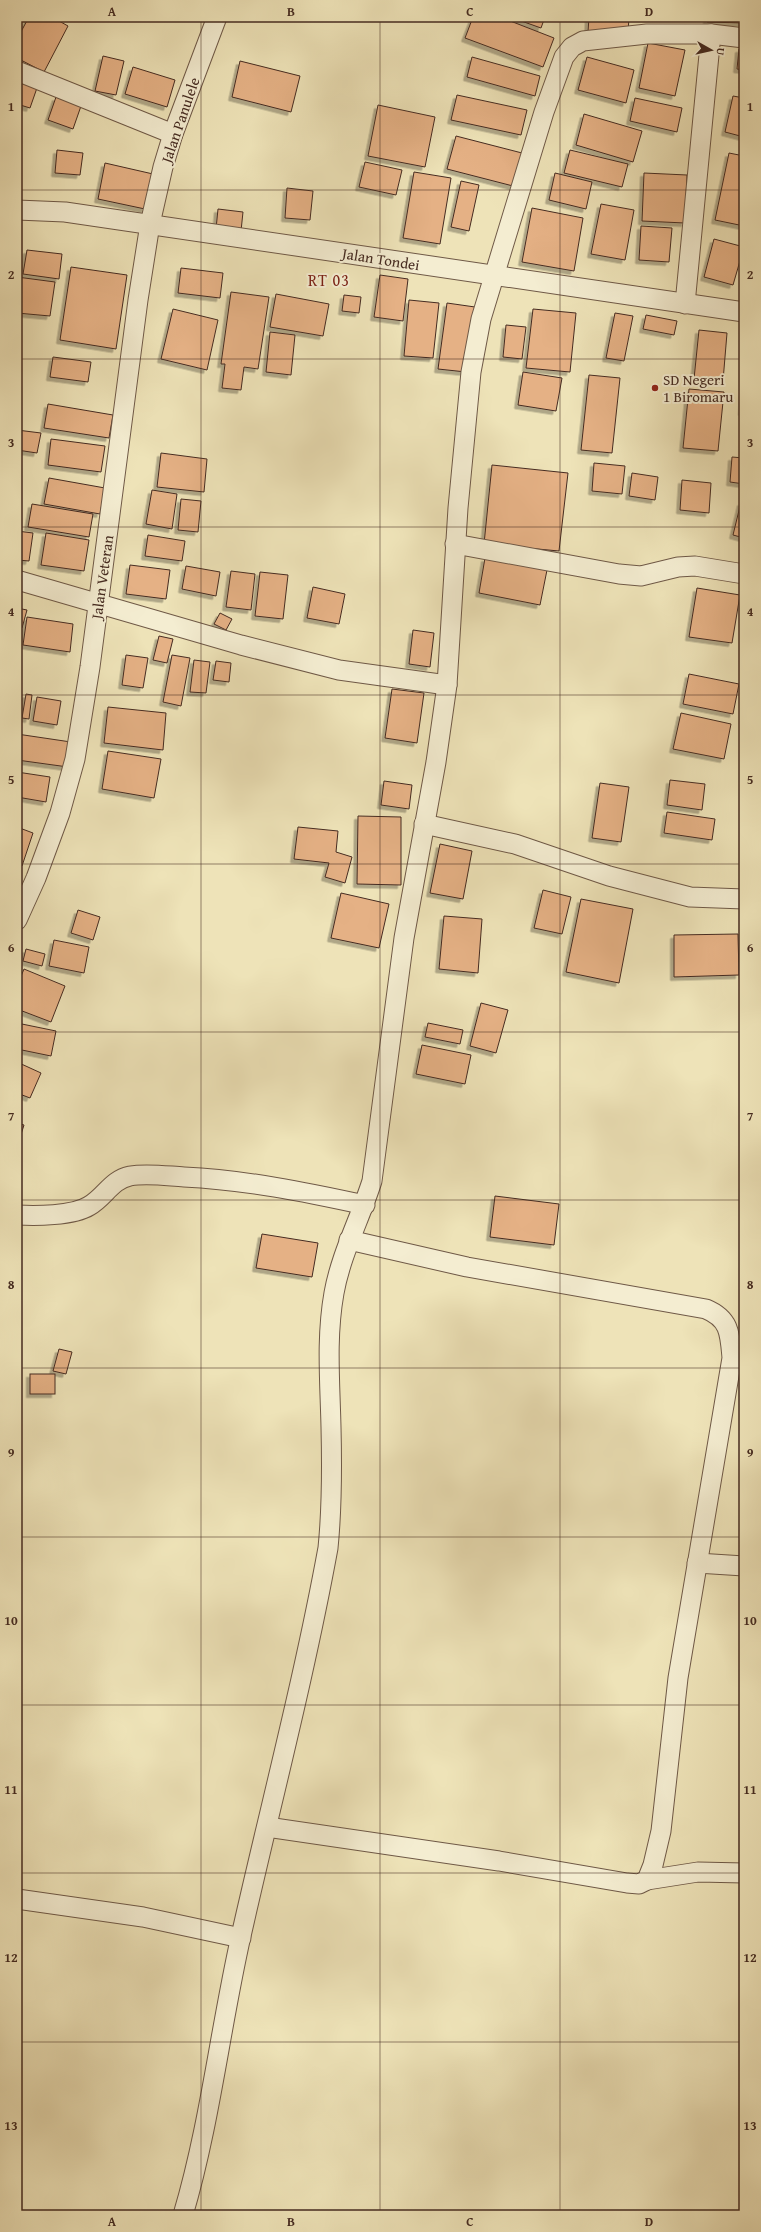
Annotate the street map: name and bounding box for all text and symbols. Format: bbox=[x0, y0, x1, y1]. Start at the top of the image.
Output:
text: A bbox=[108, 2, 117, 21]
text: B bbox=[287, 2, 295, 21]
text: C bbox=[466, 2, 474, 21]
text: D bbox=[645, 2, 653, 21]
north arrow bbox=[691, 30, 731, 70]
text: U bbox=[712, 47, 729, 57]
street label: Jalan Panulele bbox=[155, 74, 204, 167]
text: 1 bbox=[8, 97, 14, 116]
text: 1 bbox=[747, 97, 753, 116]
street label: Jalan Tondei bbox=[339, 242, 421, 275]
text: 2 bbox=[8, 265, 15, 284]
text: 2 bbox=[747, 265, 754, 284]
district label: RT 03 bbox=[308, 268, 350, 292]
place label: SD Negeri 1 Biromaru bbox=[663, 369, 734, 407]
marker: SD Negeri 1 Biromaru bbox=[650, 383, 660, 393]
text: 3 bbox=[8, 433, 14, 452]
text: 3 bbox=[747, 433, 753, 452]
street label: Jalan Veteran bbox=[85, 533, 118, 622]
text: 4 bbox=[8, 602, 15, 621]
text: 4 bbox=[747, 602, 754, 621]
text: 5 bbox=[8, 770, 15, 789]
text: 5 bbox=[747, 770, 754, 789]
text: 6 bbox=[8, 938, 15, 957]
text: 6 bbox=[747, 938, 754, 957]
text: 7 bbox=[8, 1107, 15, 1126]
text: 7 bbox=[747, 1107, 754, 1126]
text: 8 bbox=[8, 1275, 15, 1294]
text: 8 bbox=[747, 1275, 754, 1294]
text: 9 bbox=[8, 1443, 15, 1462]
text: 9 bbox=[747, 1443, 754, 1462]
text: 10 bbox=[4, 1611, 18, 1630]
text: 10 bbox=[743, 1611, 757, 1630]
text: 11 bbox=[4, 1780, 18, 1799]
text: 11 bbox=[743, 1780, 757, 1799]
text: 12 bbox=[4, 1948, 18, 1967]
text: 12 bbox=[743, 1948, 757, 1967]
text: 13 bbox=[4, 2116, 18, 2135]
text: 13 bbox=[743, 2116, 757, 2135]
text: A bbox=[108, 2212, 117, 2231]
text: B bbox=[287, 2212, 295, 2231]
text: C bbox=[466, 2212, 474, 2231]
text: D bbox=[645, 2212, 653, 2231]

